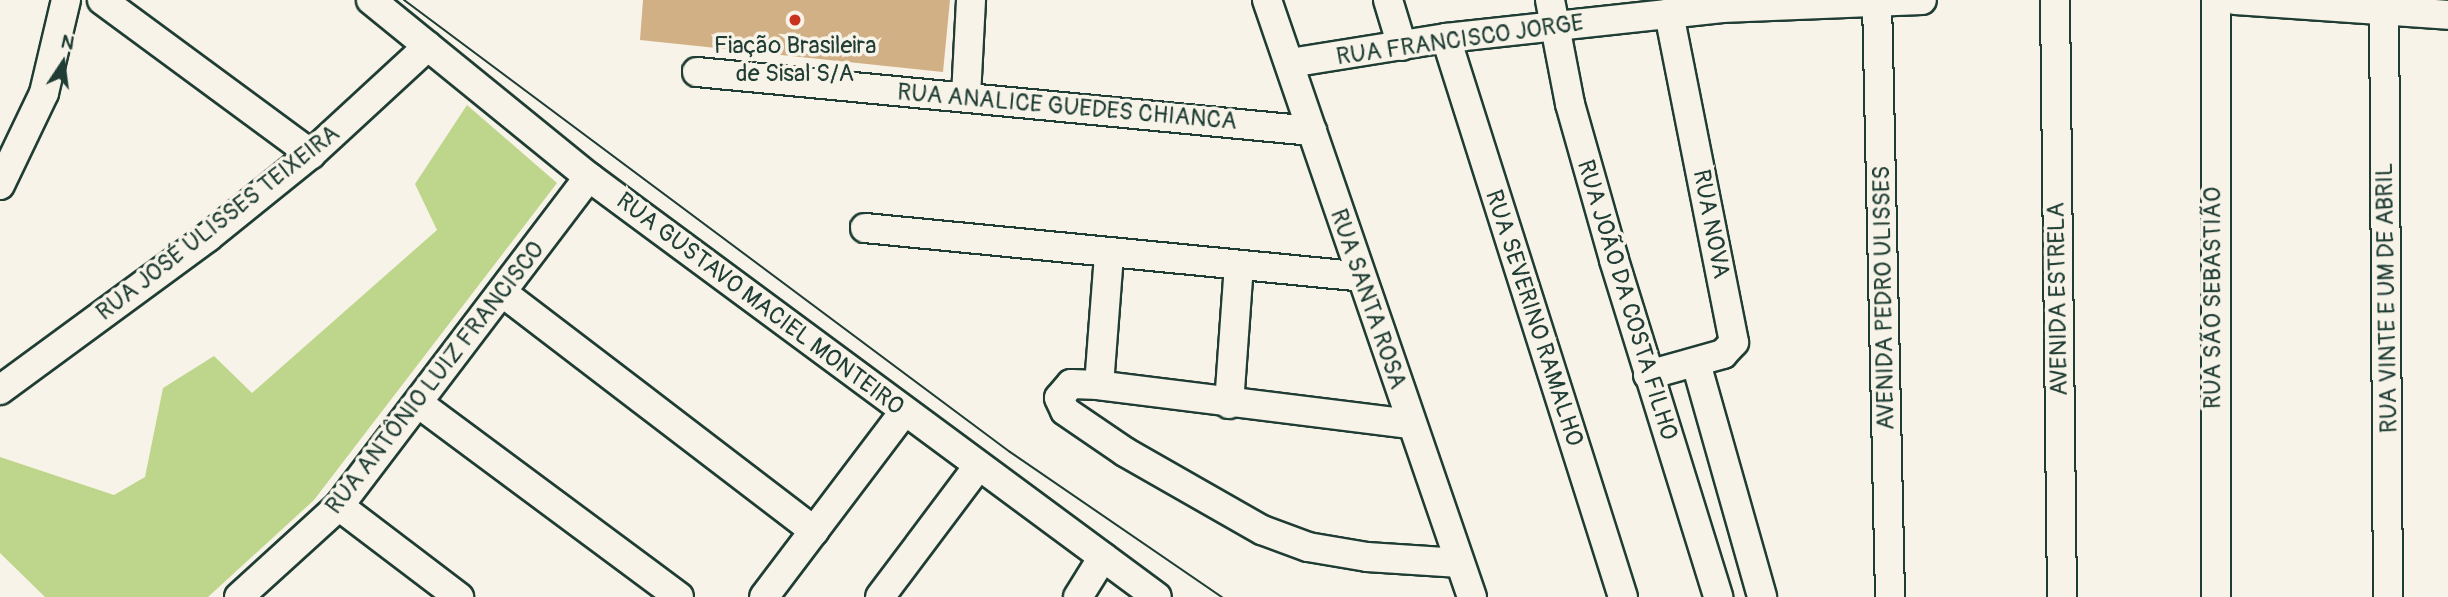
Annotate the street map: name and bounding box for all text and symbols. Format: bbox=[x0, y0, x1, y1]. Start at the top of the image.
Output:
street label: RUA FRANCISCO JORGE bbox=[1334, 8, 1586, 72]
marker: Fiação Brasileira de Sisal S/A bbox=[787, 12, 803, 28]
north arrow bbox=[28, 28, 98, 98]
text: N bbox=[59, 29, 77, 56]
place label: Fiação Brasileira de Sisal S/A bbox=[714, 32, 876, 88]
street label: RUA ANALICE GUEDES CHIANCA bbox=[896, 78, 1238, 136]
street label: RUA JOSÉ ULISSES TEIXEIRA bbox=[91, 119, 345, 327]
street label: RUA JOÃO DA COSTA FILHO bbox=[1571, 156, 1683, 444]
street label: RUA VINTE E UM DE ABRIL bbox=[2370, 163, 2404, 433]
street label: AVENIDA PEDRO ULISSES bbox=[1867, 166, 1901, 430]
street label: RUA NOVA bbox=[1686, 167, 1736, 281]
street label: RUA GUSTAVO MACIEL MONTEIRO bbox=[611, 186, 909, 422]
street label: RUA SEVERINO RAMALHO bbox=[1479, 186, 1589, 450]
street label: RUA SÃO SEBASTIÃO bbox=[2199, 187, 2227, 409]
street label: AVENIDA ESTRELA bbox=[2042, 202, 2074, 396]
street label: RUA SANTA ROSA bbox=[1324, 205, 1412, 393]
street label: RUA ANTÔNIO LUIZ FRANCISCO bbox=[320, 236, 550, 520]

